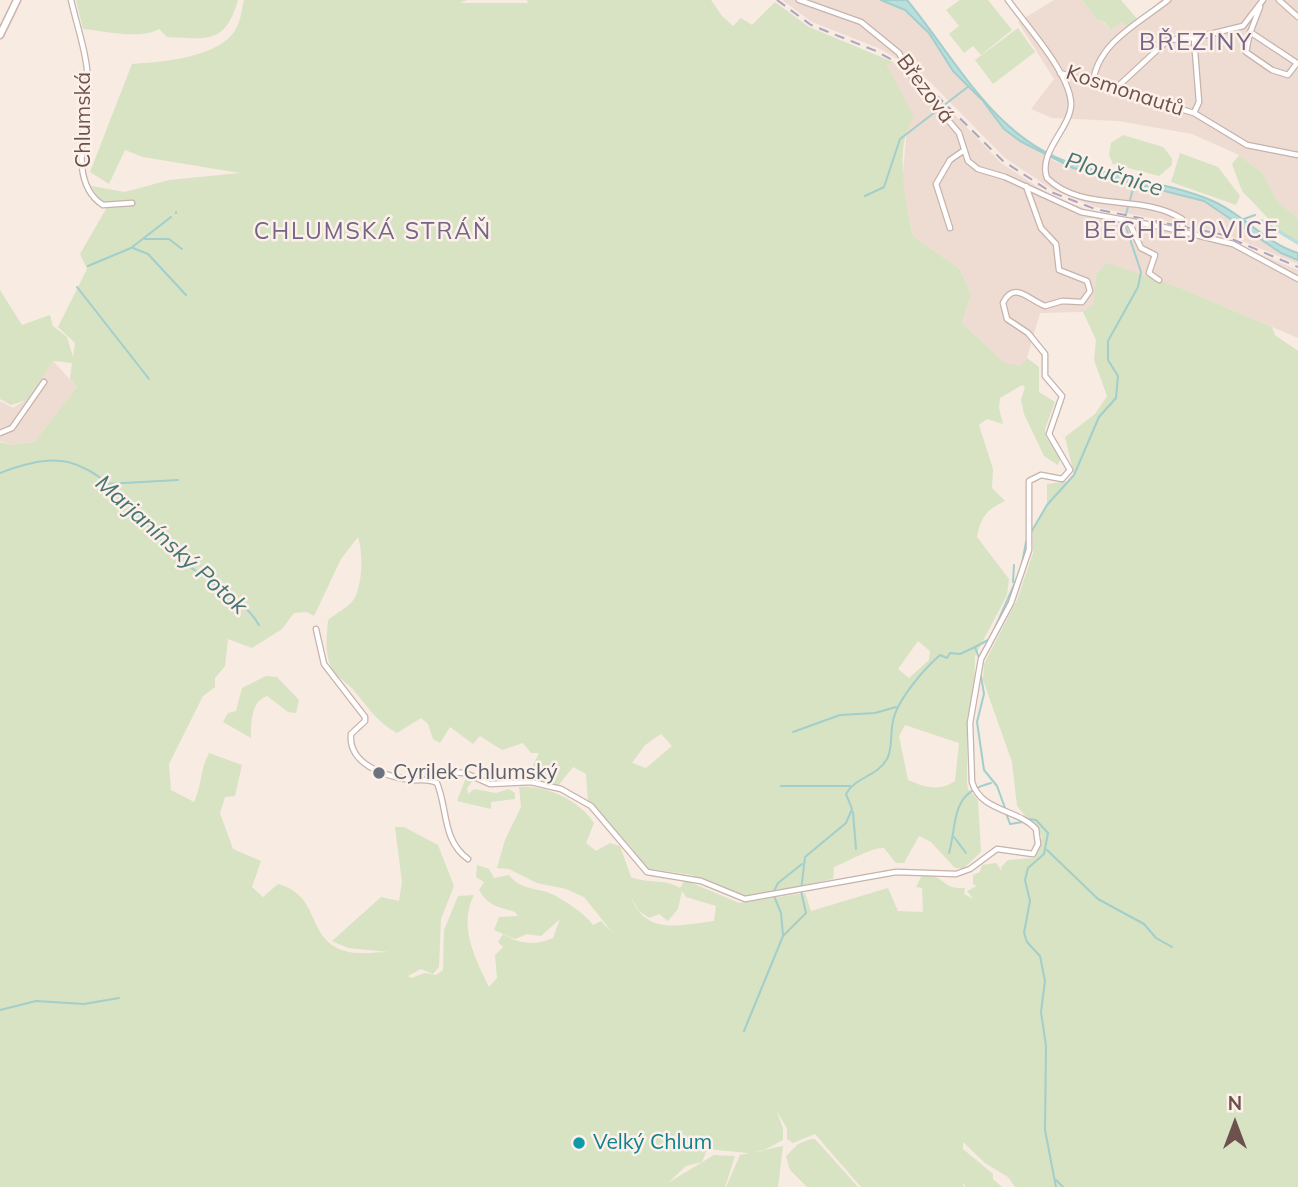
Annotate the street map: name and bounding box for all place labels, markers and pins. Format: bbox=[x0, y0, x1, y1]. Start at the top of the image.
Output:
place label: Cyrilek Chlumský bbox=[393, 760, 558, 786]
marker: Cyrilek Chlumský bbox=[371, 765, 387, 781]
place label: Velký Chlum bbox=[593, 1130, 712, 1156]
marker: Velký Chlum bbox=[571, 1135, 587, 1151]

